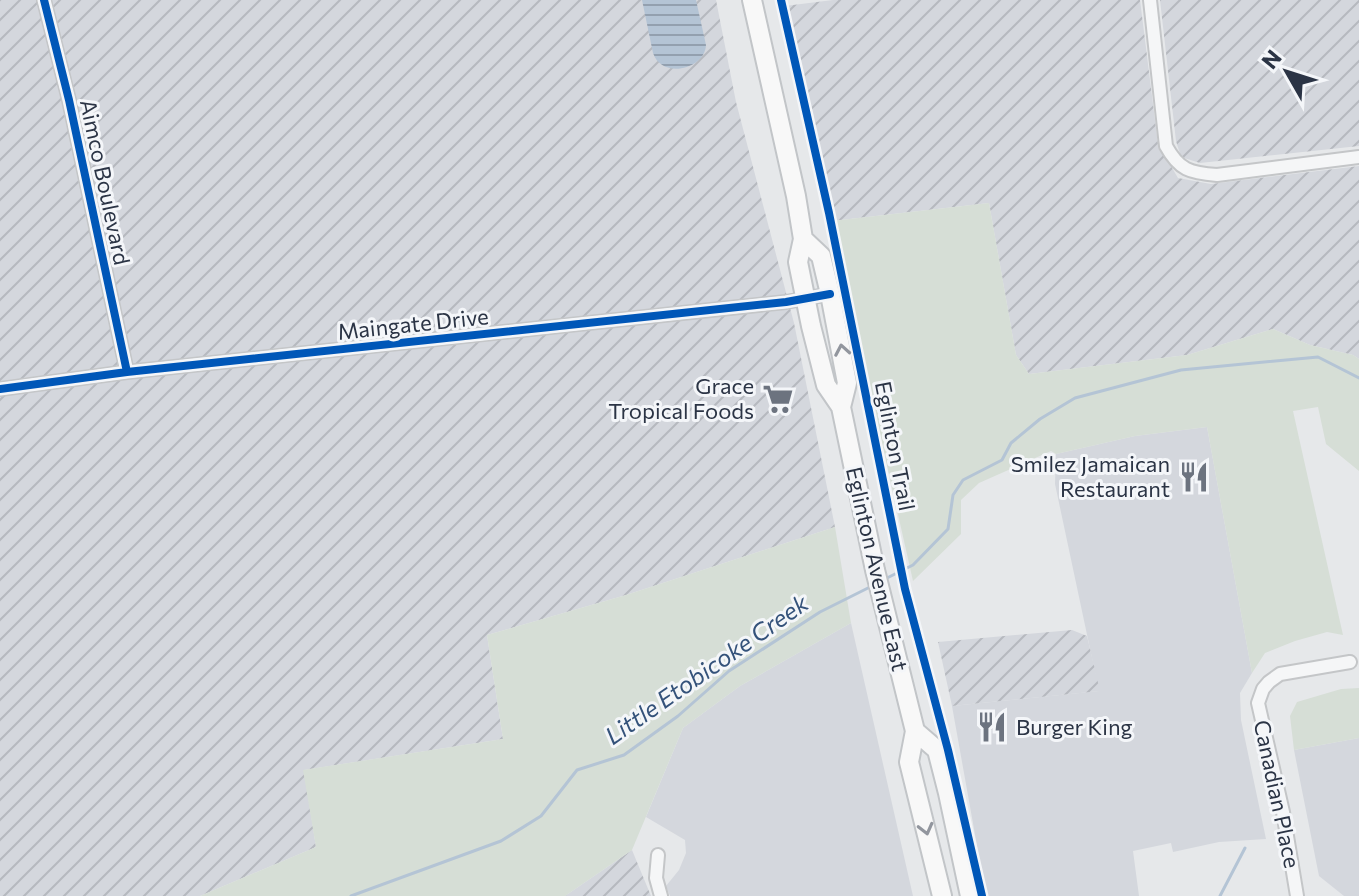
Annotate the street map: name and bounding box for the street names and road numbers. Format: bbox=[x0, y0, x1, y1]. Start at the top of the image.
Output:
street label: Aimco Boulevard bbox=[75, 97, 136, 267]
street label: Maingate Drive bbox=[336, 302, 490, 345]
street label: Eglinton Trail bbox=[870, 379, 921, 513]
street label: Eglinton Avenue East bbox=[841, 464, 914, 674]
street label: Canadian Place bbox=[1249, 717, 1306, 870]

